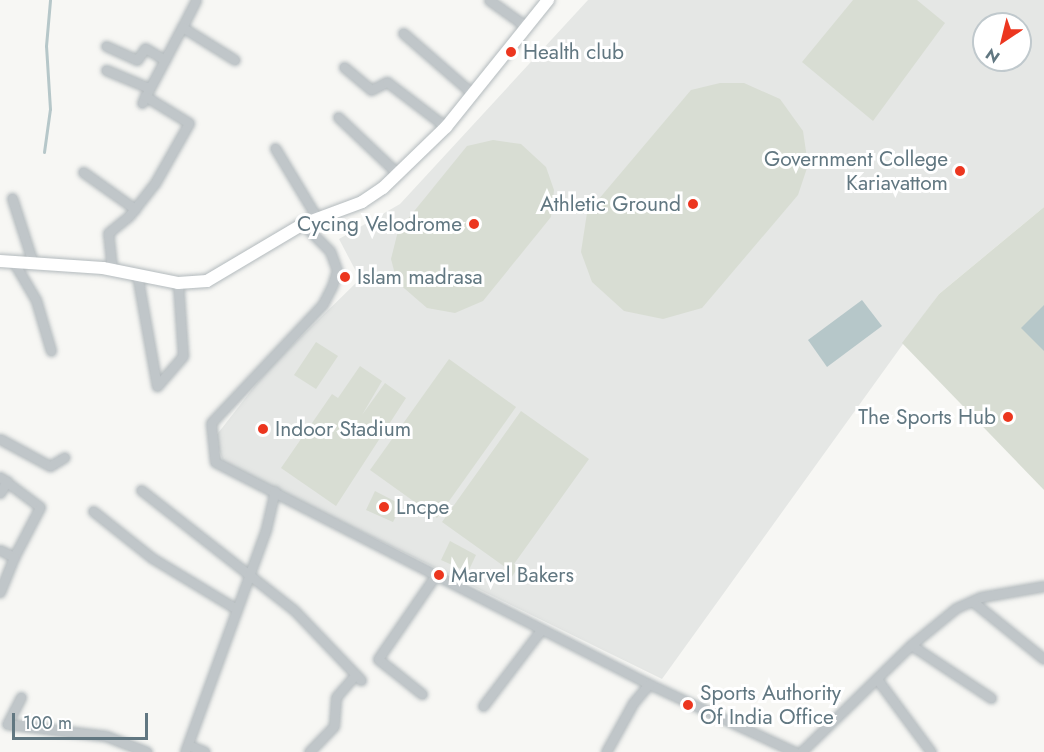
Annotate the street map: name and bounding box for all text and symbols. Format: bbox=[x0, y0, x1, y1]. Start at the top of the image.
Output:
north arrow bbox=[972, 12, 1032, 72]
place label: Health club bbox=[523, 39, 624, 65]
text: N bbox=[981, 42, 1004, 69]
marker: Health club bbox=[504, 45, 518, 59]
place label: Government College Kariavattom bbox=[764, 146, 948, 196]
marker: Government College Kariavattom bbox=[953, 164, 967, 178]
place label: Athletic Ground bbox=[540, 191, 681, 217]
marker: Athletic Ground bbox=[686, 197, 700, 211]
place label: Cycing Velodrome bbox=[297, 211, 462, 237]
marker: Cycing Velodrome bbox=[467, 217, 481, 231]
place label: Islam madrasa bbox=[357, 264, 483, 290]
marker: Islam madrasa bbox=[338, 270, 352, 284]
place label: The Sports Hub bbox=[858, 404, 996, 430]
marker: The Sports Hub bbox=[1001, 410, 1015, 424]
place label: Indoor Stadium bbox=[275, 416, 411, 442]
marker: Indoor Stadium bbox=[256, 422, 270, 436]
place label: Lncpe bbox=[396, 494, 449, 520]
marker: Lncpe bbox=[377, 500, 391, 514]
place label: Marvel Bakers bbox=[451, 562, 574, 588]
marker: Marvel Bakers bbox=[432, 568, 446, 582]
place label: Sports Authority Of India Office bbox=[700, 680, 841, 730]
marker: Sports Authority Of India Office bbox=[681, 698, 695, 712]
scale bar bbox=[15, 701, 152, 739]
text: 100 m bbox=[23, 710, 72, 736]

